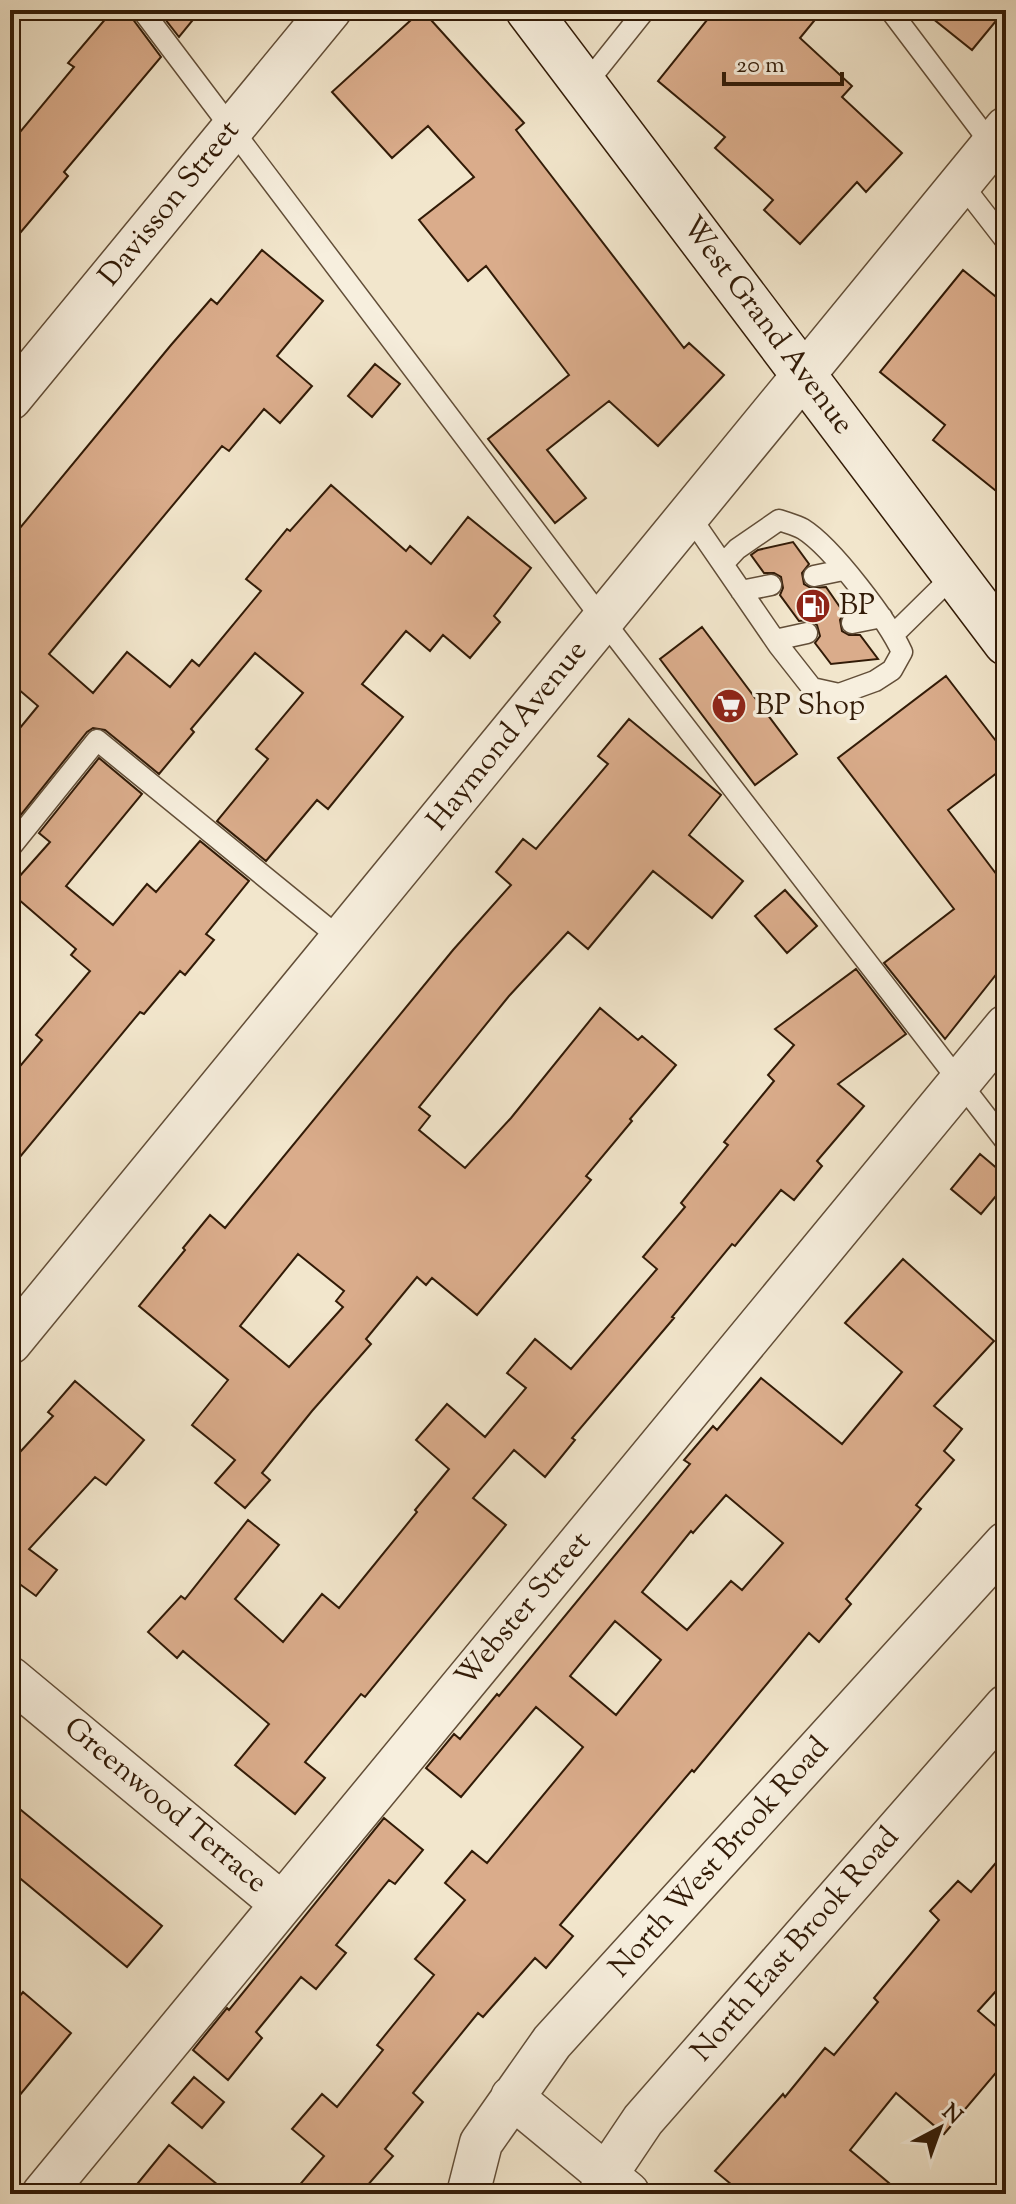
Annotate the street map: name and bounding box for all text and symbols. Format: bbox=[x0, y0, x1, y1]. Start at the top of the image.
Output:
scale bar bbox=[724, 36, 842, 86]
text: 20 m bbox=[736, 49, 785, 83]
street label: Davisson Street bbox=[89, 112, 251, 296]
street label: West Grand Avenue bbox=[671, 208, 863, 444]
place label: BP bbox=[839, 585, 875, 628]
fuel station icon: BP bbox=[794, 587, 832, 625]
street label: Haymond Avenue bbox=[418, 632, 598, 840]
place label: BP Shop bbox=[755, 685, 865, 728]
supermarket icon: BP Shop bbox=[710, 687, 748, 725]
street label: Webster Street bbox=[446, 1523, 602, 1697]
street label: Greenwood Terrace bbox=[54, 1708, 276, 1904]
street label: North West Brook Road bbox=[600, 1728, 840, 1988]
street label: North East Brook Road bbox=[682, 1818, 910, 2072]
north arrow bbox=[900, 2088, 980, 2168]
text: N bbox=[934, 2097, 969, 2133]

